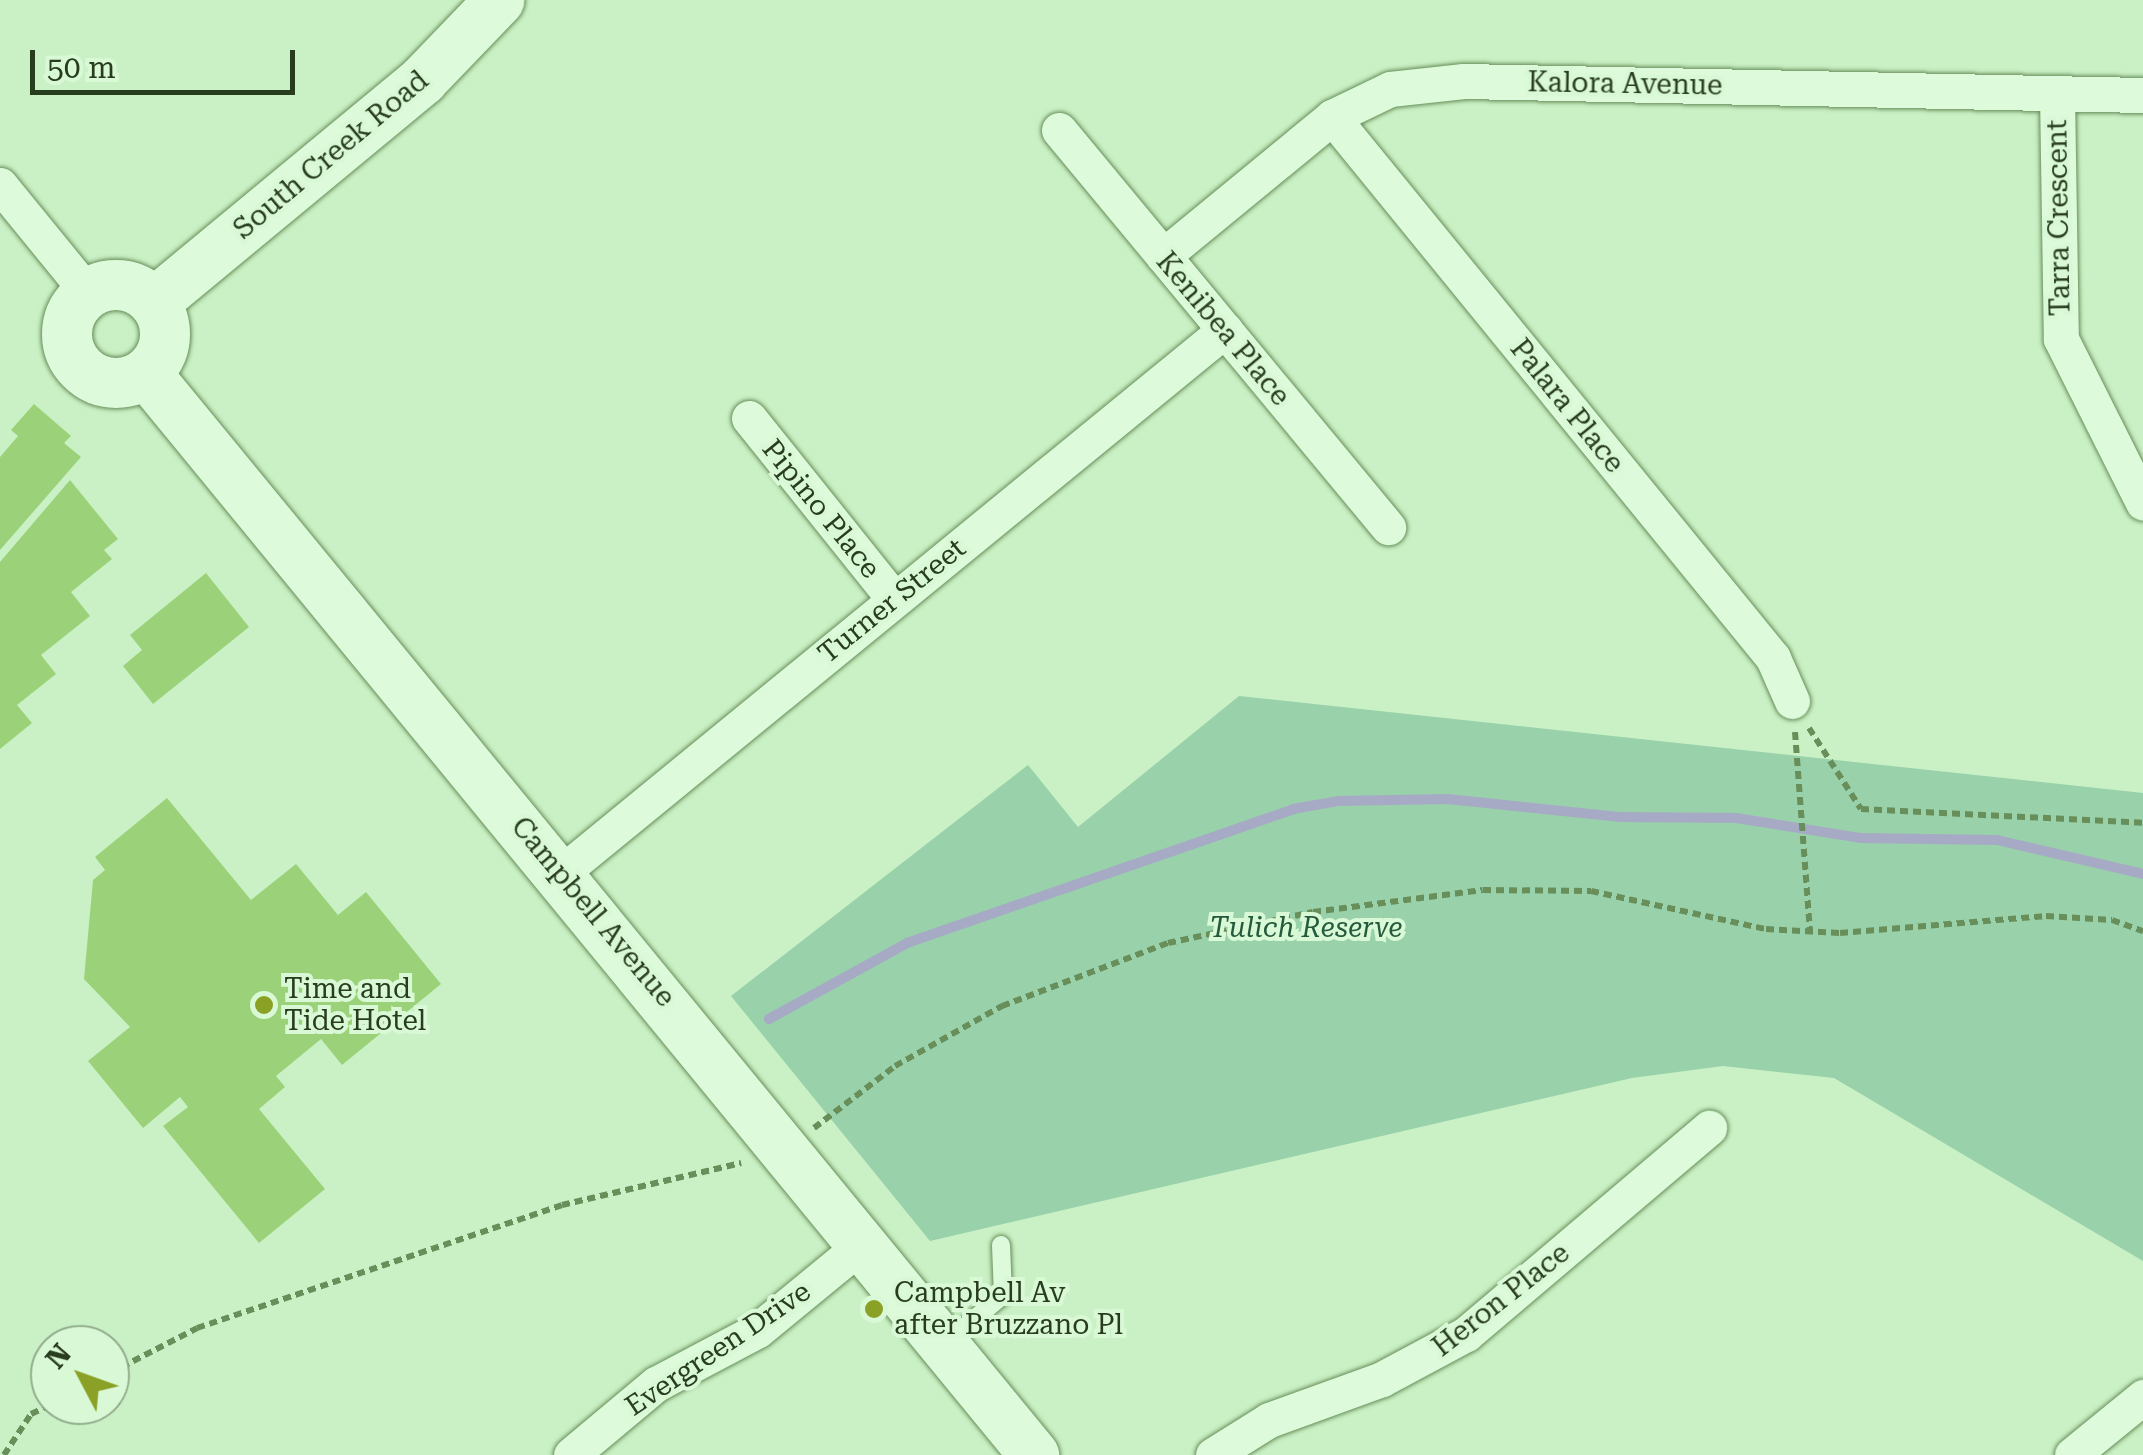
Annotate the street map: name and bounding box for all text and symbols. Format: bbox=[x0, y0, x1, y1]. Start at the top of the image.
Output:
scale bar bbox=[35, 30, 300, 92]
text: 50 m bbox=[47, 50, 116, 85]
street label: South Creek Road bbox=[227, 64, 435, 246]
street label: Kalora Avenue bbox=[1527, 66, 1723, 102]
street label: Tarra Crescent bbox=[2040, 119, 2078, 317]
street label: Kenibea Place bbox=[1149, 245, 1297, 413]
street label: Palara Place bbox=[1503, 332, 1631, 480]
street label: Pipino Place bbox=[755, 433, 887, 585]
street label: Turner Street bbox=[812, 531, 972, 671]
street label: Campbell Avenue bbox=[504, 810, 682, 1014]
park label: Tulich Reserve bbox=[1210, 911, 1402, 945]
place label: Time and Tide Hotel bbox=[284, 972, 426, 1038]
marker: Time and Tide Hotel bbox=[253, 994, 275, 1016]
street label: Heron Place bbox=[1426, 1236, 1576, 1364]
street label: Evergreen Drive bbox=[619, 1275, 817, 1423]
place label: Campbell Av after Bruzzano Pl bbox=[894, 1276, 1123, 1342]
marker: Campbell Av after Bruzzano Pl bbox=[863, 1298, 885, 1320]
north arrow bbox=[30, 1325, 130, 1425]
text: N bbox=[39, 1337, 78, 1375]

